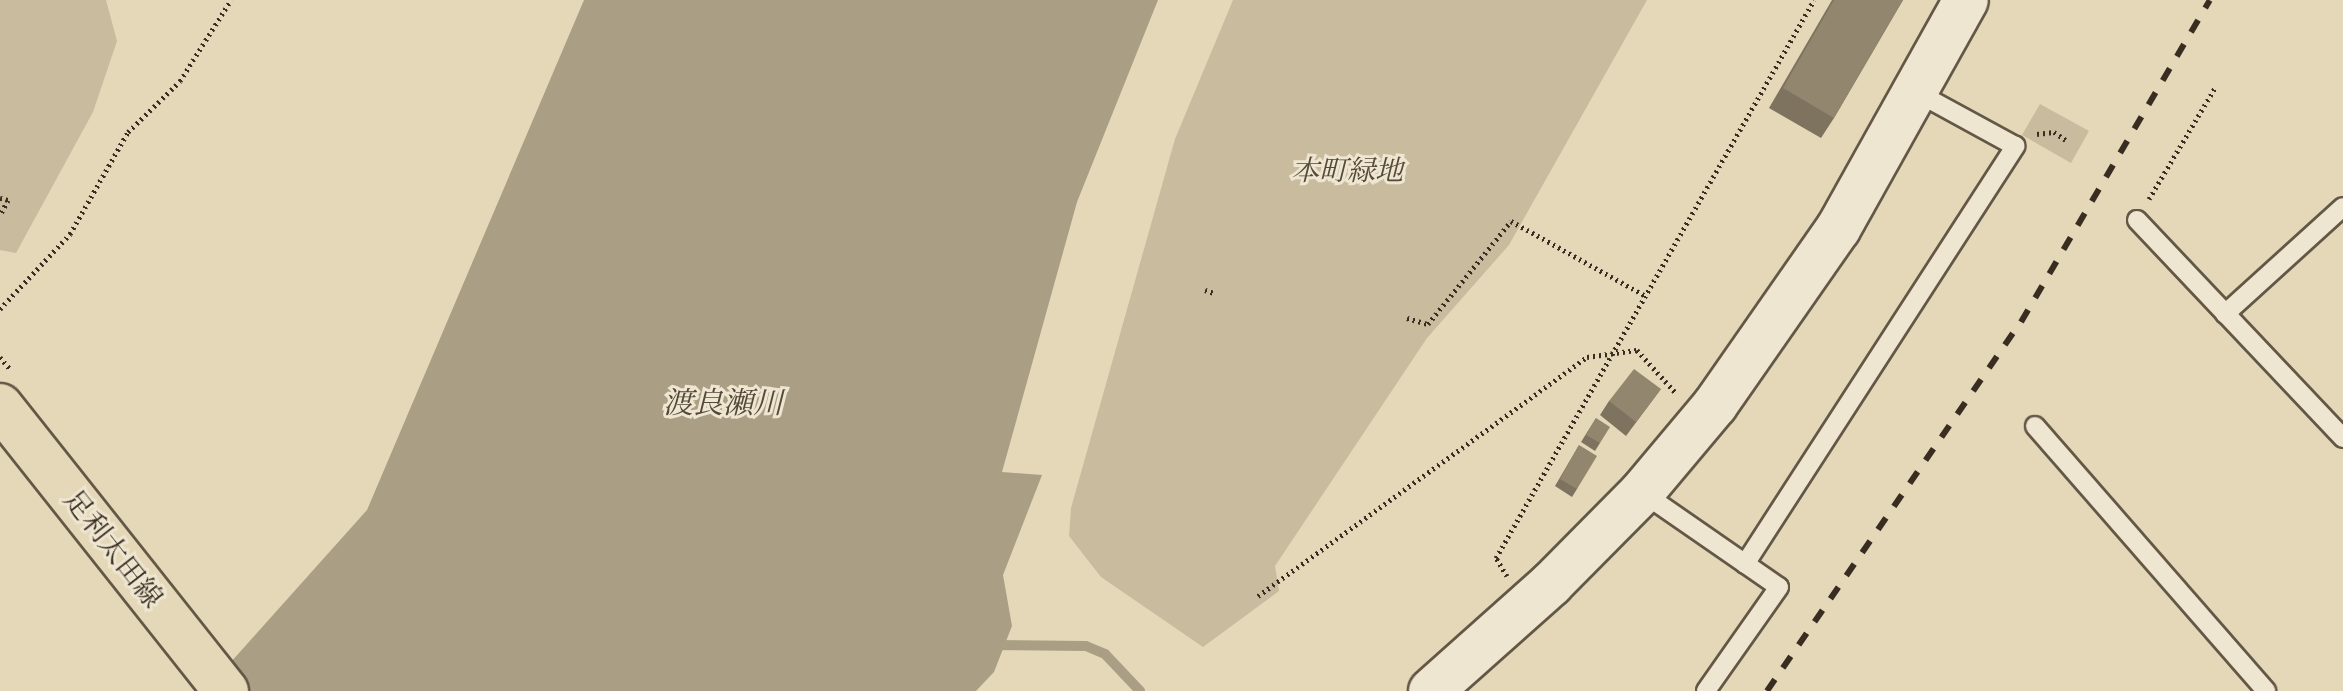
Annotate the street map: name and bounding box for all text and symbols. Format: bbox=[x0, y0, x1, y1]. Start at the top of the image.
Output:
park label: 本町緑地 bbox=[1291, 154, 1403, 188]
water label: 渡良瀬川 bbox=[663, 386, 783, 422]
street label: 足利太田線 bbox=[57, 483, 169, 615]

